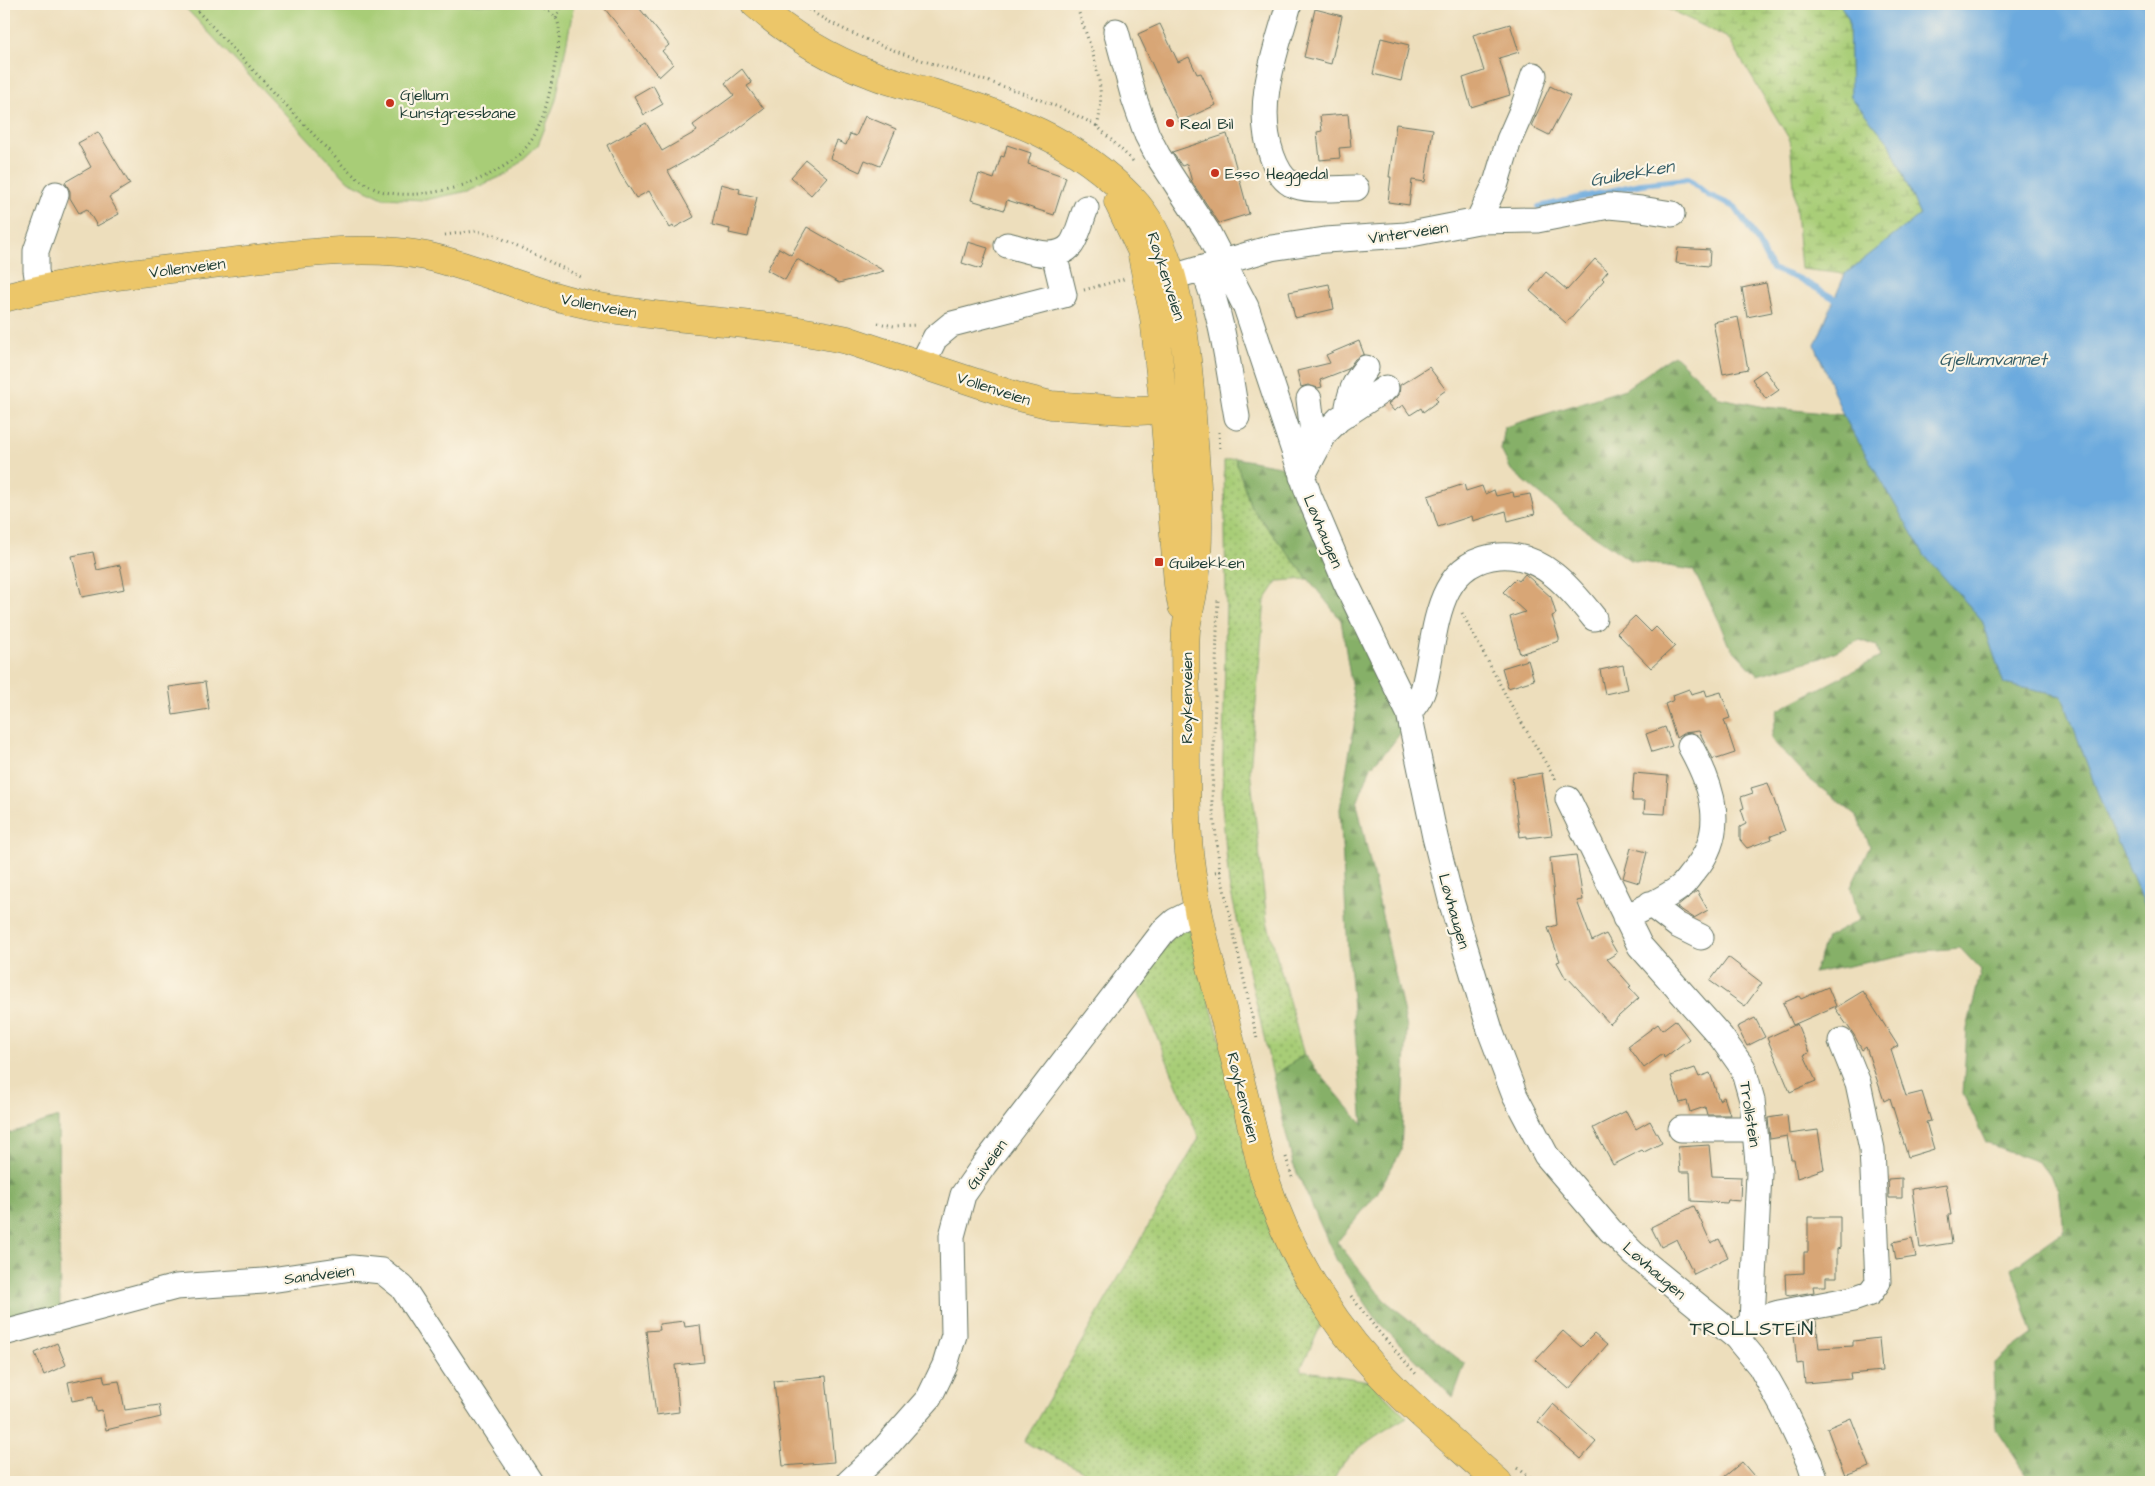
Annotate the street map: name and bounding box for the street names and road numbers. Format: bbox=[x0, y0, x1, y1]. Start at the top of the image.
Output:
street label: Vinterveien bbox=[1367, 216, 1449, 249]
street label: Røykenveien bbox=[1140, 229, 1191, 324]
street label: Vollenveien bbox=[148, 252, 227, 284]
street label: Vollenveien bbox=[559, 288, 639, 324]
street label: Vollenveien bbox=[954, 367, 1034, 411]
street label: Løvhaugen bbox=[1297, 491, 1348, 572]
street label: Røykenveien bbox=[1176, 652, 1199, 744]
street label: Løvhaugen bbox=[1432, 871, 1475, 952]
street label: Røykenveien bbox=[1220, 1050, 1265, 1145]
street label: Trollstein bbox=[1734, 1080, 1766, 1149]
street label: Guiveien bbox=[961, 1135, 1013, 1194]
street label: Løvhaugen bbox=[1617, 1237, 1691, 1305]
street label: Sandveien bbox=[283, 1260, 356, 1290]

